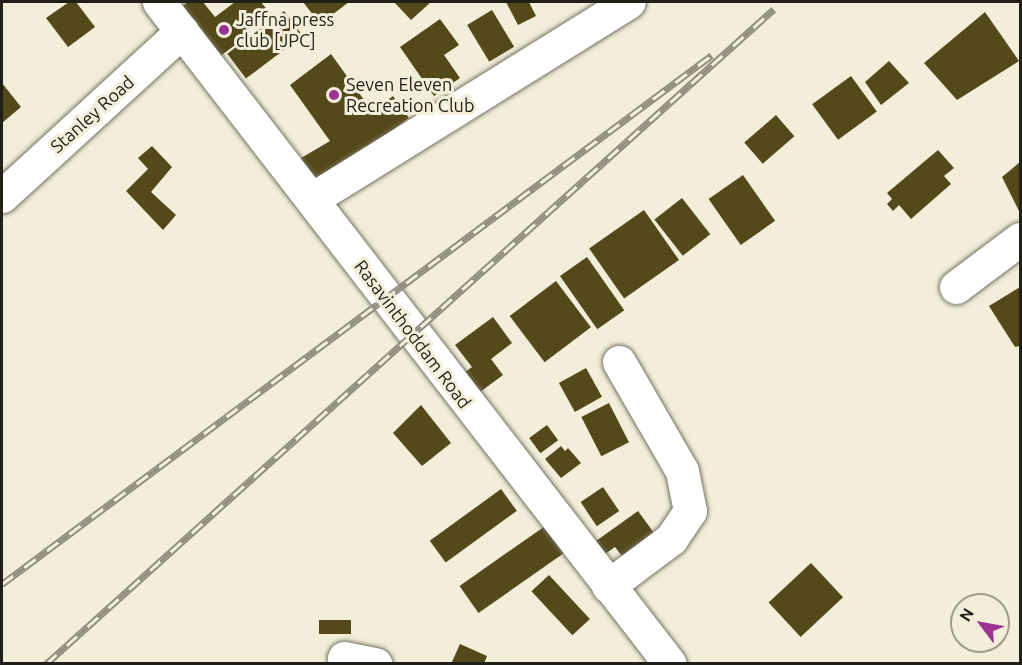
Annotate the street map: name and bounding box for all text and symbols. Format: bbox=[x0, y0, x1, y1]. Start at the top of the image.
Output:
place label: Jaffna press club [JPC] bbox=[236, 9, 334, 52]
marker: Jaffna press club [JPC] bbox=[217, 23, 231, 37]
street label: Stanley Road bbox=[46, 71, 138, 157]
place label: Seven Eleven Recreation Club bbox=[346, 74, 474, 116]
marker: Seven Eleven Recreation Club bbox=[327, 88, 341, 102]
street label: Rasavinthoddam Road bbox=[350, 256, 476, 412]
north arrow bbox=[950, 593, 1010, 653]
text: N bbox=[956, 605, 977, 624]

